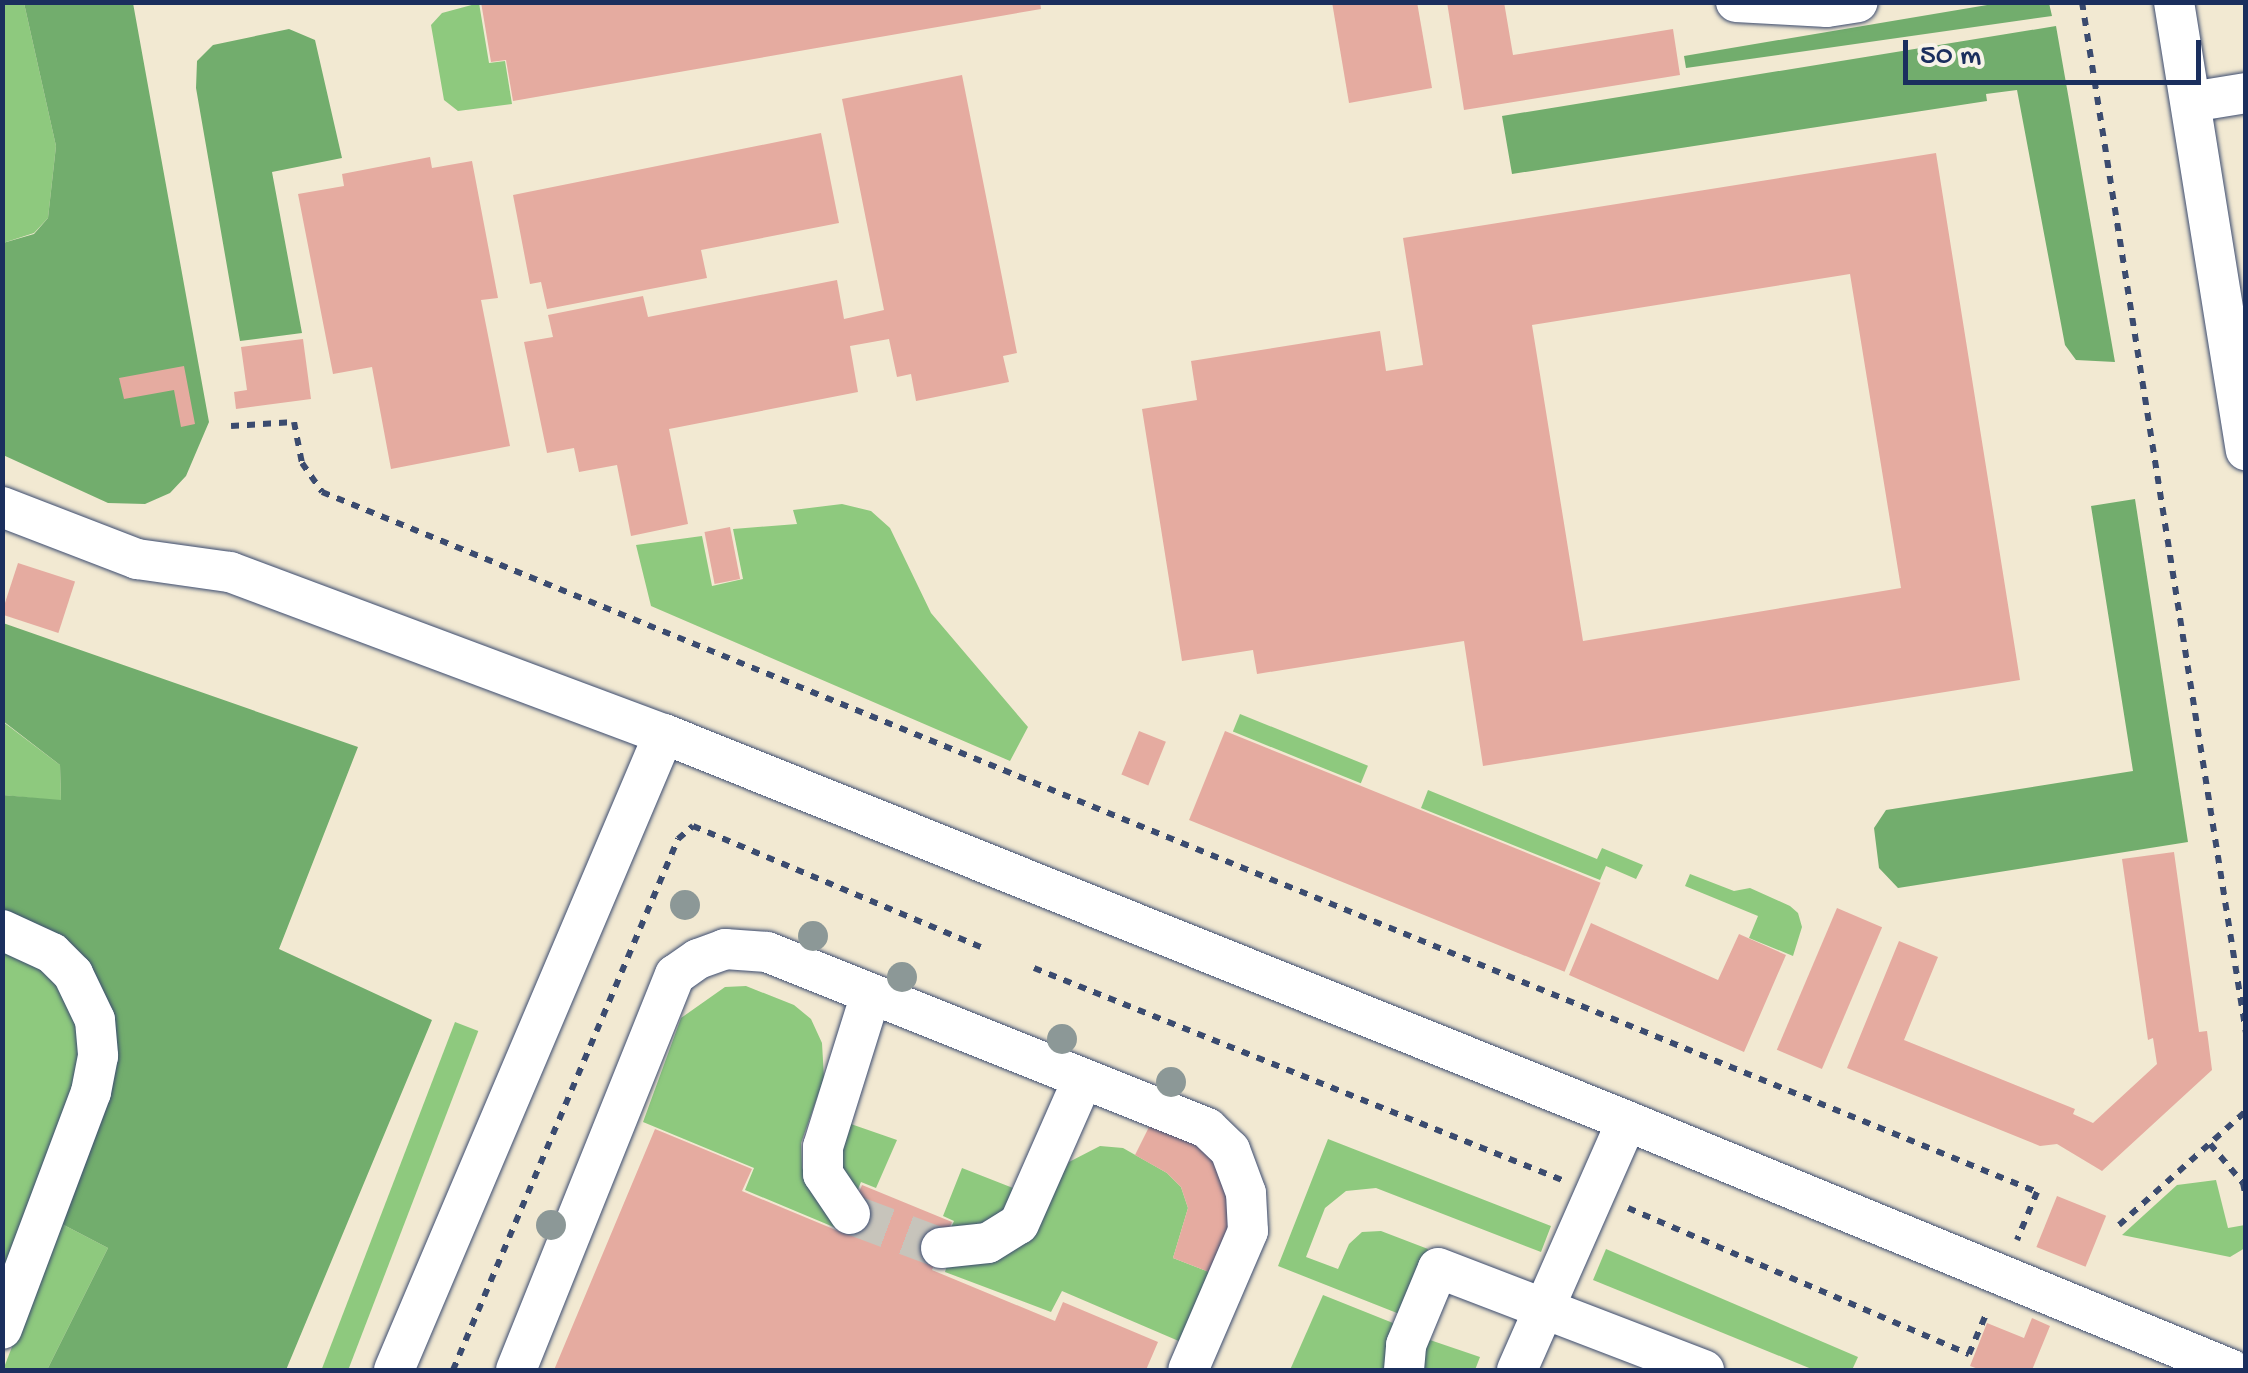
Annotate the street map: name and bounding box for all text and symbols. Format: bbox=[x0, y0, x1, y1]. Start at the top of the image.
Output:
scale bar bbox=[1908, 20, 2206, 82]
text: 50 m bbox=[1920, 40, 1981, 75]

